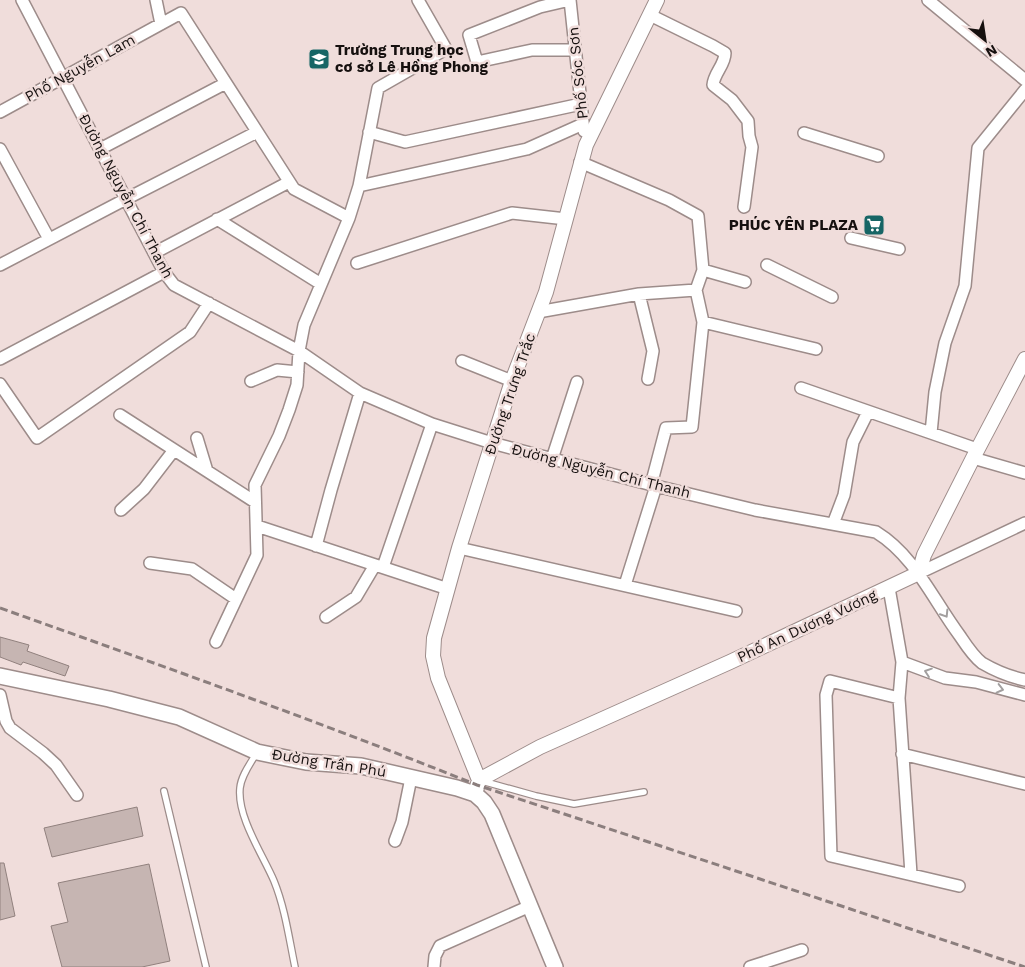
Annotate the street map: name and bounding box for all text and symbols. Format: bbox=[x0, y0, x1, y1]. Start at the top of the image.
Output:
north arrow bbox=[960, 15, 1010, 65]
street label: Phố Sóc Sơn bbox=[564, 26, 592, 120]
street label: Phố Nguyễn Lam bbox=[21, 29, 138, 106]
place label: Trường Trung học cơ sở Lê Hồng Phong bbox=[335, 41, 489, 76]
text: N bbox=[983, 42, 1000, 61]
school or university icon: Trường Trung học cơ sở Lê Hồng Phong bbox=[307, 47, 331, 71]
street label: Đường Nguyễn Chí Thanh bbox=[75, 110, 178, 281]
supermarket icon: PHÚC YÊN PLAZA bbox=[862, 213, 886, 237]
place label: PHÚC YÊN PLAZA bbox=[729, 216, 859, 234]
street label: Đường Trưng Trắc bbox=[481, 331, 539, 457]
street label: Đường Nguyễn Chí Thanh bbox=[510, 439, 693, 502]
street label: Phố An Dương Vương bbox=[734, 586, 880, 666]
one-way arrow bbox=[939, 609, 949, 618]
one-way arrow bbox=[925, 668, 933, 678]
one-way arrow bbox=[996, 683, 1005, 694]
street label: Đường Trần Phú bbox=[270, 745, 388, 781]

